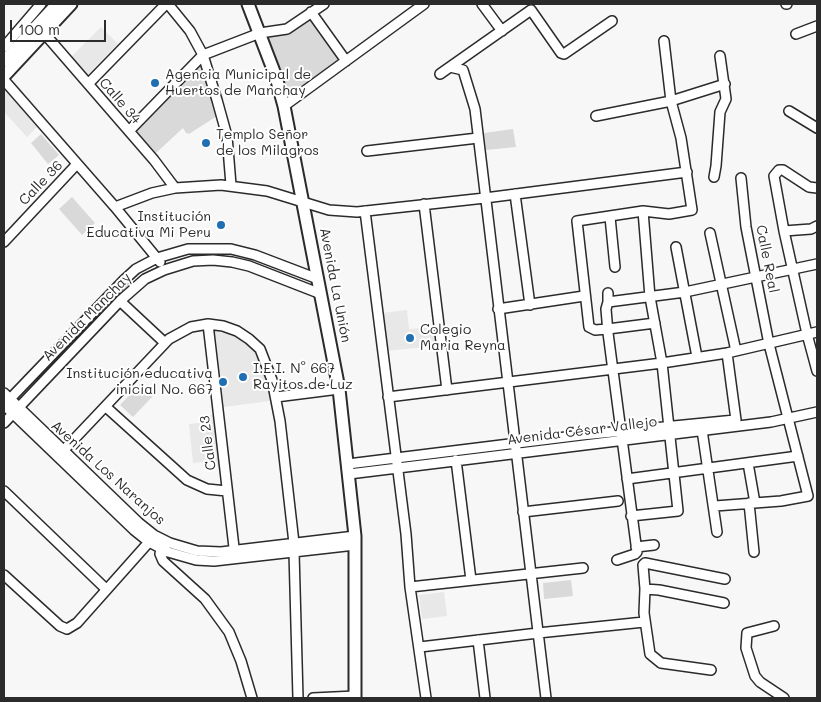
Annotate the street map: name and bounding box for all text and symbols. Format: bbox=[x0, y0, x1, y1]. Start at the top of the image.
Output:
scale bar bbox=[12, 10, 109, 42]
text: 100 m bbox=[18, 19, 60, 39]
place label: Agencia Municipal de Huertos de Manchay bbox=[165, 67, 311, 100]
street label: Calle 34 bbox=[96, 75, 144, 127]
marker: Agencia Municipal de Huertos de Manchay bbox=[149, 77, 161, 89]
place label: Templo Señor de los Milagros bbox=[216, 127, 319, 160]
marker: Templo Señor de los Milagros bbox=[200, 137, 212, 149]
street label: Calle 36 bbox=[16, 157, 66, 209]
place label: Institución Educativa Mi Peru bbox=[87, 209, 211, 242]
marker: Institución Educativa Mi Peru bbox=[215, 219, 227, 231]
street label: Calle Real bbox=[752, 224, 782, 294]
street label: Avenida La Unión bbox=[316, 226, 354, 344]
street label: Avenida Manchay bbox=[39, 269, 135, 365]
place label: Colegio Maria Reyna bbox=[420, 322, 506, 354]
marker: Colegio Maria Reyna bbox=[404, 332, 416, 344]
place label: I.E.I. N° 667 Rayitos de Luz bbox=[253, 361, 353, 394]
place label: Institución educativa inicial No. 667 bbox=[66, 366, 213, 398]
marker: I.E.I. N° 667 Rayitos de Luz bbox=[237, 371, 249, 383]
marker: Institución educativa inicial No. 667 bbox=[217, 376, 229, 388]
street label: Avenida César Vallejo bbox=[506, 413, 658, 449]
street label: Calle 23 bbox=[196, 415, 220, 471]
street label: Avenida Los Naranjos bbox=[47, 417, 169, 529]

